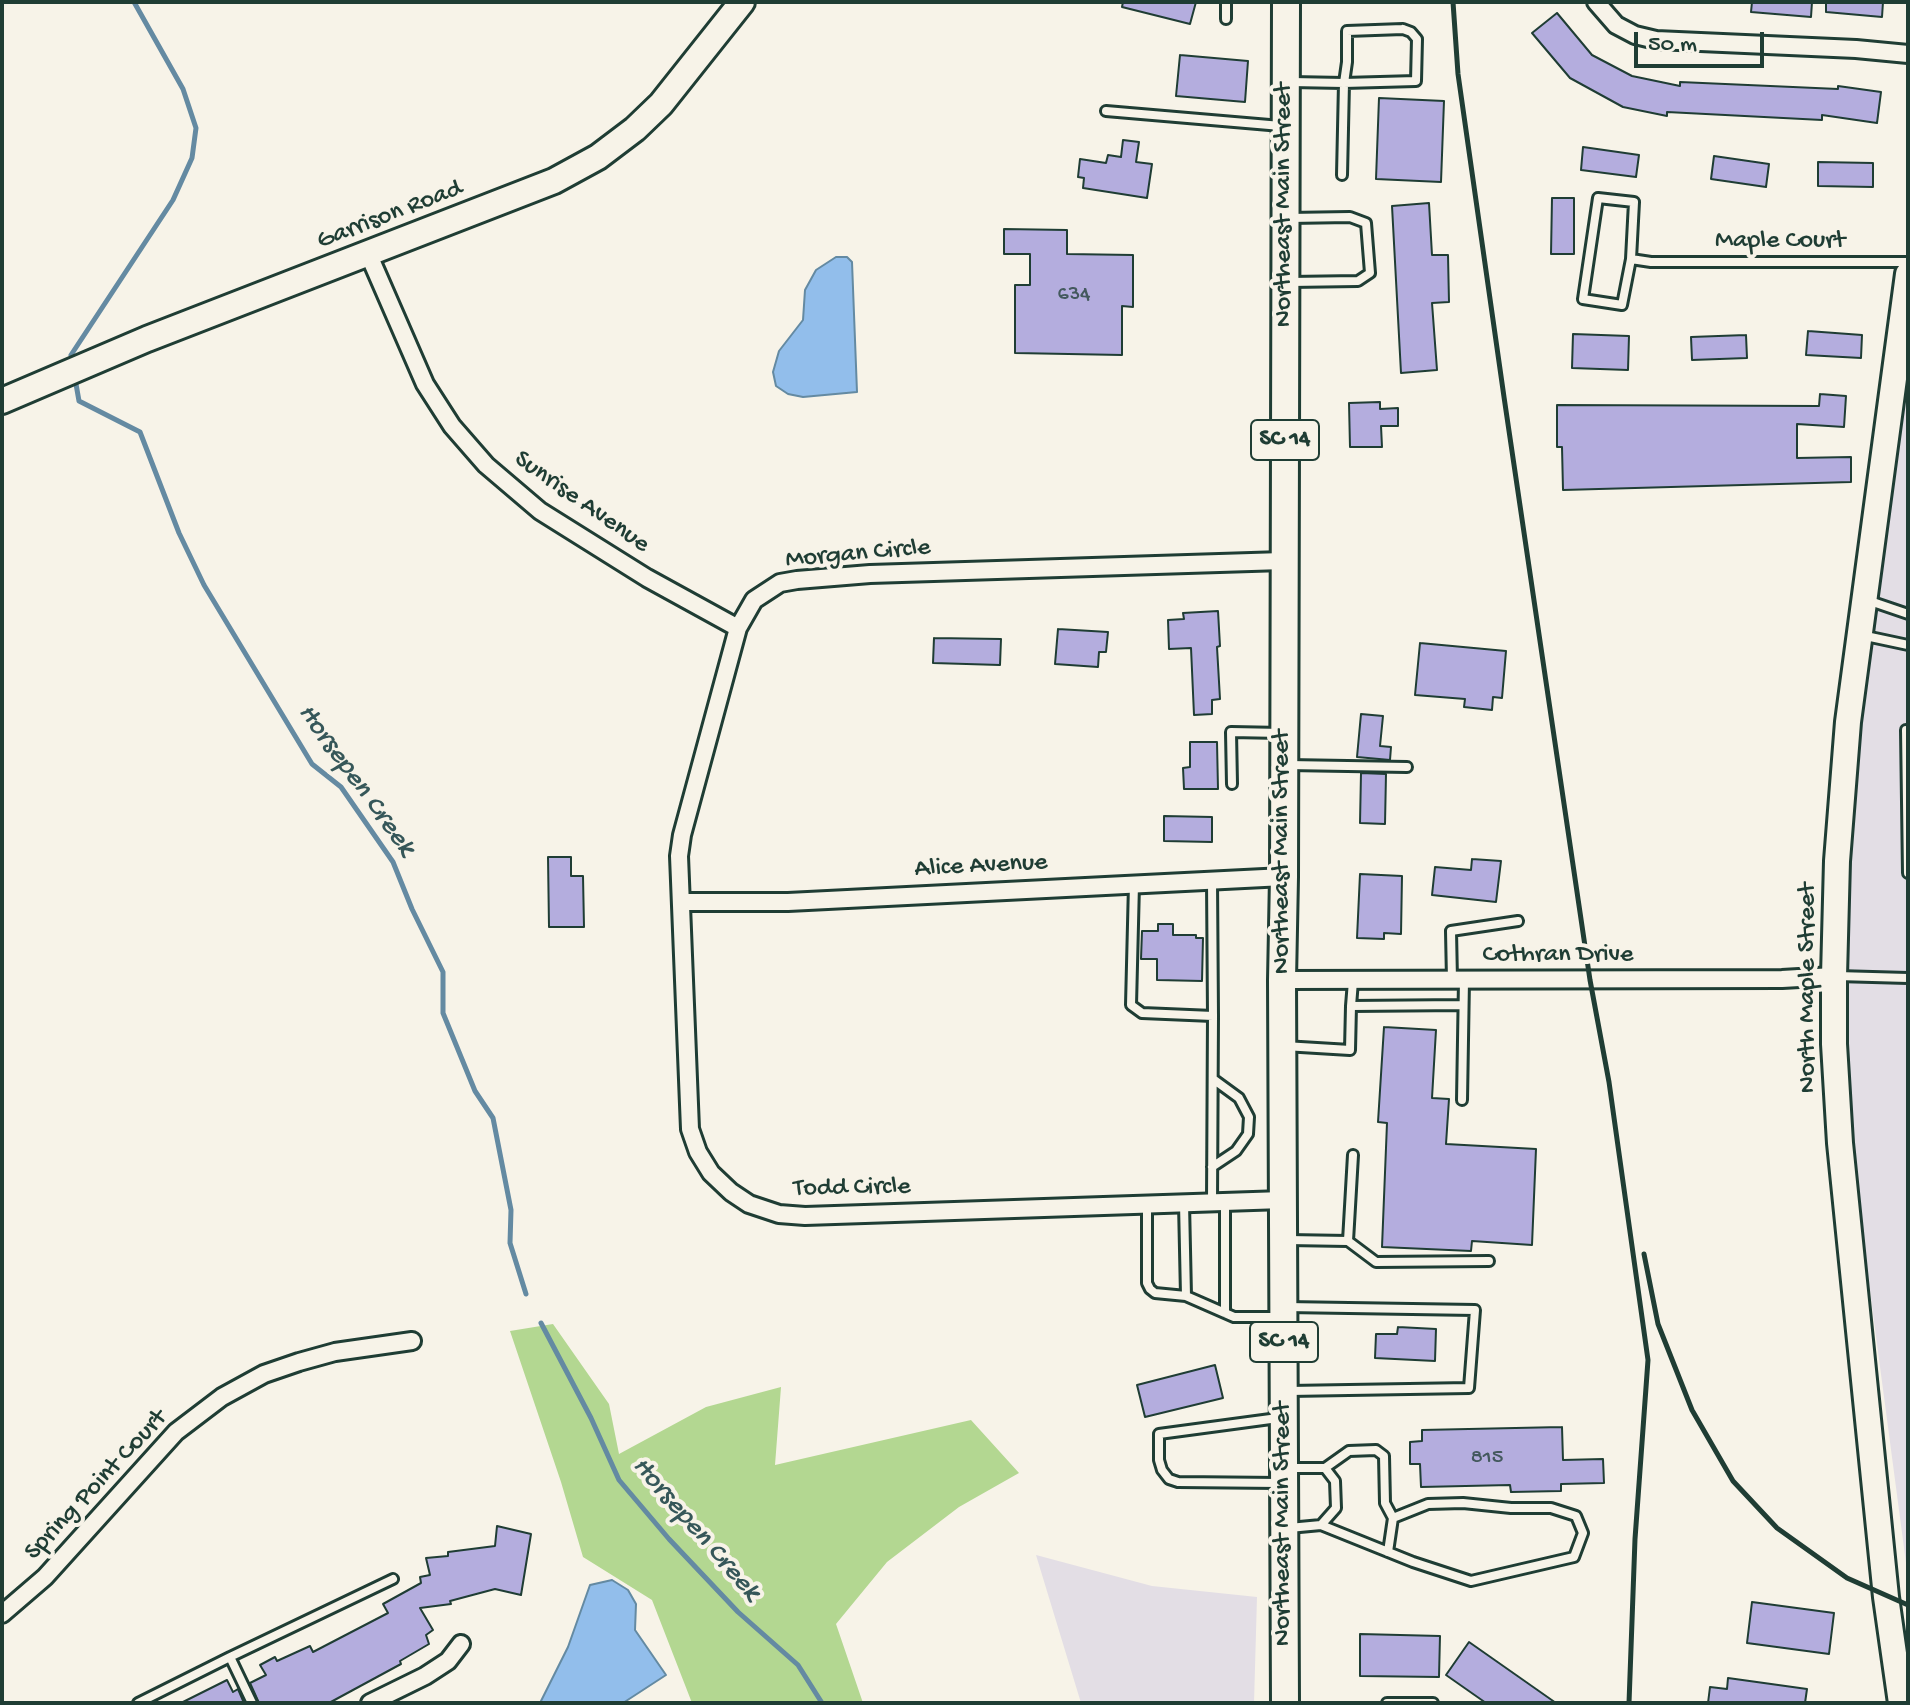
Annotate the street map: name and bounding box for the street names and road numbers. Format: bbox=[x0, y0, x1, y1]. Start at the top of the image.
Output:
street label: Northeast Main Street bbox=[1269, 83, 1301, 327]
street label: Garrison Road bbox=[313, 174, 467, 258]
street label: Maple Court bbox=[1715, 226, 1845, 258]
road number: SC 14 bbox=[1251, 420, 1319, 460]
street label: Sunrise Avenue bbox=[507, 445, 655, 561]
street label: Morgan Circle bbox=[784, 533, 932, 577]
street label: Northeast Main Street bbox=[1267, 730, 1299, 974]
street label: Alice Avenue bbox=[914, 848, 1048, 886]
street label: North Maple Street bbox=[1793, 883, 1825, 1093]
street label: Cothran Drive bbox=[1483, 940, 1633, 972]
street label: Todd Circle bbox=[793, 1172, 911, 1206]
road number: SC 14 bbox=[1250, 1322, 1318, 1362]
street label: Northeast Main Street bbox=[1268, 1402, 1300, 1646]
street label: Spring Point Court bbox=[19, 1404, 175, 1568]

